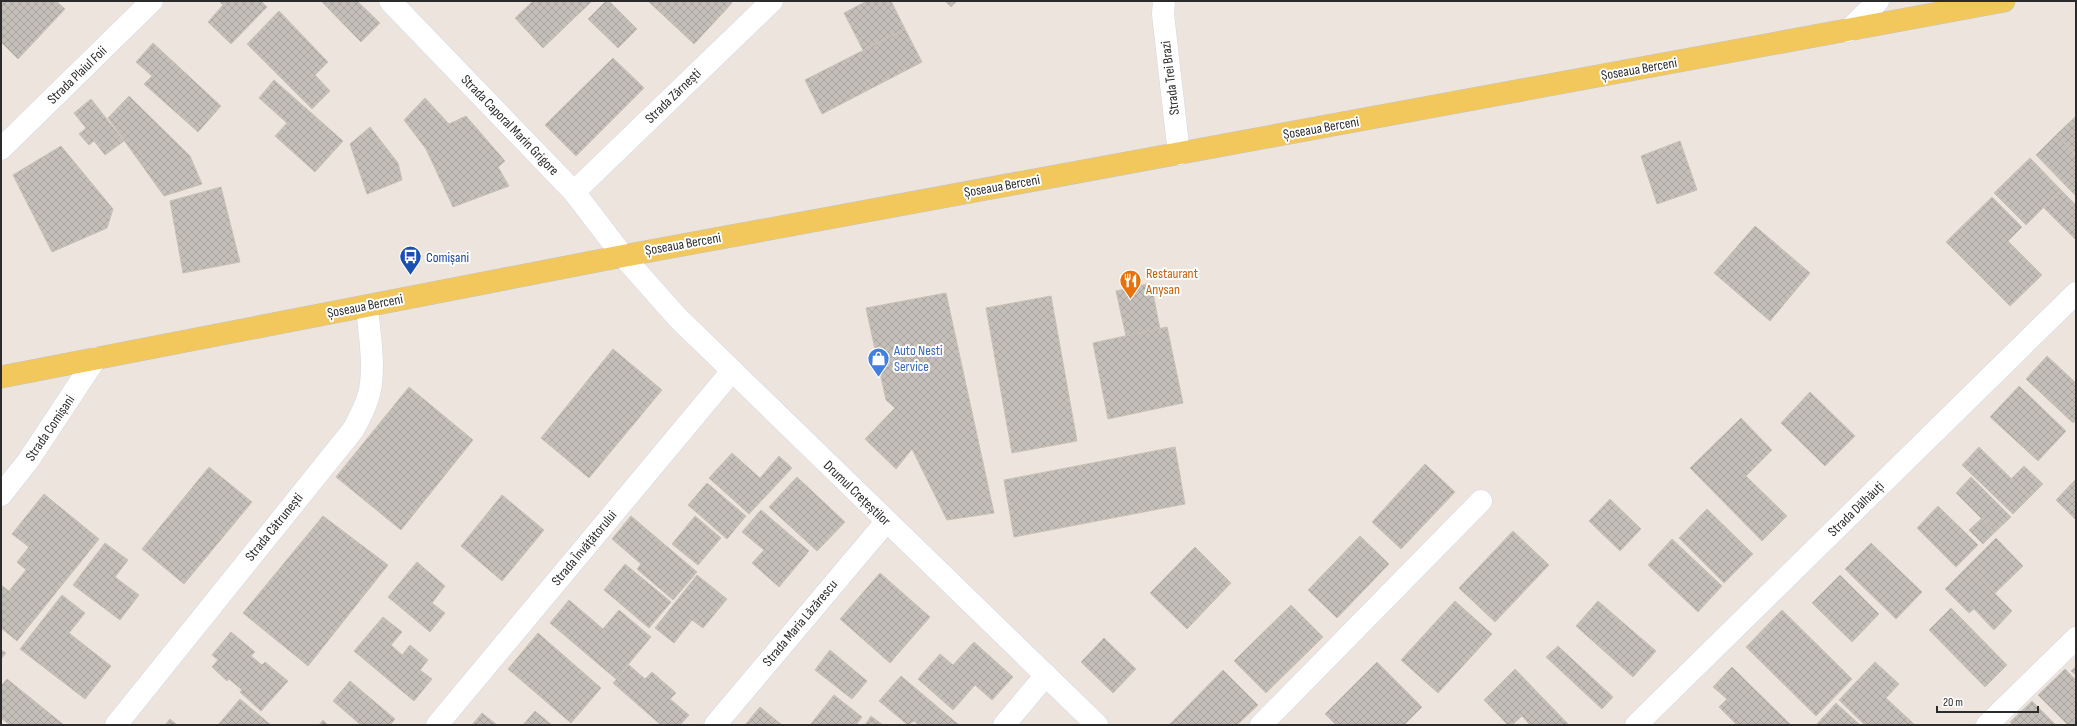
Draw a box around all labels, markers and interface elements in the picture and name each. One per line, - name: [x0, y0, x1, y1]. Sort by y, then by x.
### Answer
- street label: Strada Trei Brazi: [1157, 40, 1183, 116]
- street label: Strada Plaiul Foii: [44, 42, 110, 108]
- street label: Șoseaua Berceni: [1600, 54, 1678, 84]
- street label: Strada Zărnești: [641, 65, 705, 127]
- street label: Strada Caporal Marin Grigore: [458, 71, 562, 179]
- street label: Șoseaua Berceni: [1282, 113, 1360, 143]
- street label: Șoseaua Berceni: [963, 171, 1041, 201]
- street label: Șoseaua Berceni: [644, 229, 722, 259]
- bus stop icon: Comișani: [398, 244, 424, 277]
- place label: Comișani: [426, 249, 469, 266]
- place label: Restaurant Anysan: [1145, 265, 1198, 298]
- restaurant icon: Restaurant Anysan: [1117, 268, 1143, 301]
- street label: Șoseaua Berceni: [326, 290, 404, 322]
- place label: Auto Nesti Service: [893, 342, 943, 375]
- shop icon: Auto Nesti Service: [865, 345, 891, 378]
- street label: Strada Comișani: [22, 392, 78, 464]
- street label: Drumul Crețeștilor: [820, 457, 894, 529]
- street label: Strada Dălhăuți: [1824, 478, 1888, 540]
- street label: Strada Cătrunești: [241, 490, 307, 564]
- street label: Strada Învățătorului: [548, 507, 620, 589]
- street label: Strada Maria Lăzărescu: [759, 576, 841, 670]
- scale bar: [1937, 688, 2038, 714]
- text: 20 m: [1943, 695, 1963, 710]

